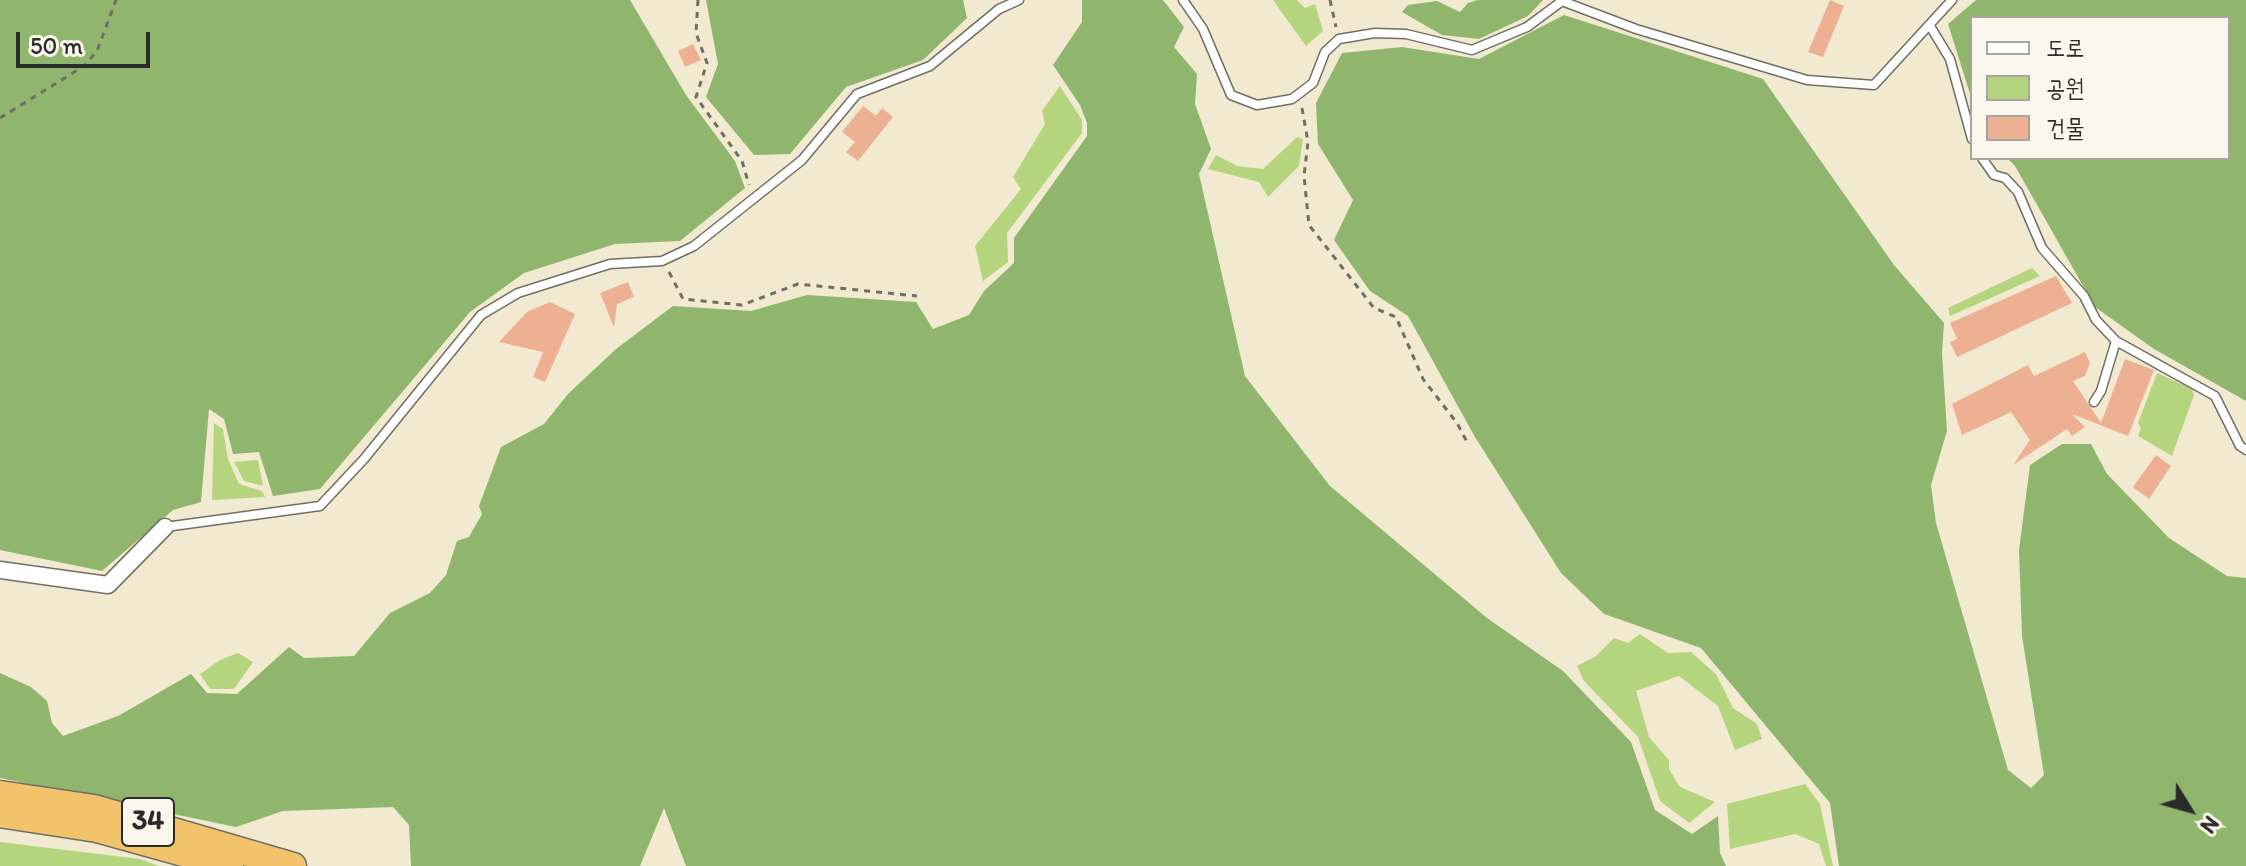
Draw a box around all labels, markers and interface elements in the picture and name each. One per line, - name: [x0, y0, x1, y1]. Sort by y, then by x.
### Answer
- scale bar: [20, 16, 154, 66]
- legend: [1970, 16, 2230, 160]
- text: 50 m: [30, 31, 83, 60]
- text: 도로: [2046, 33, 2085, 62]
- text: 공원: [2046, 73, 2085, 102]
- text: 건물: [2046, 113, 2085, 142]
- north arrow: [2150, 770, 2230, 850]
- road number: 34: [122, 798, 174, 846]
- text: N: [2194, 811, 2225, 839]

